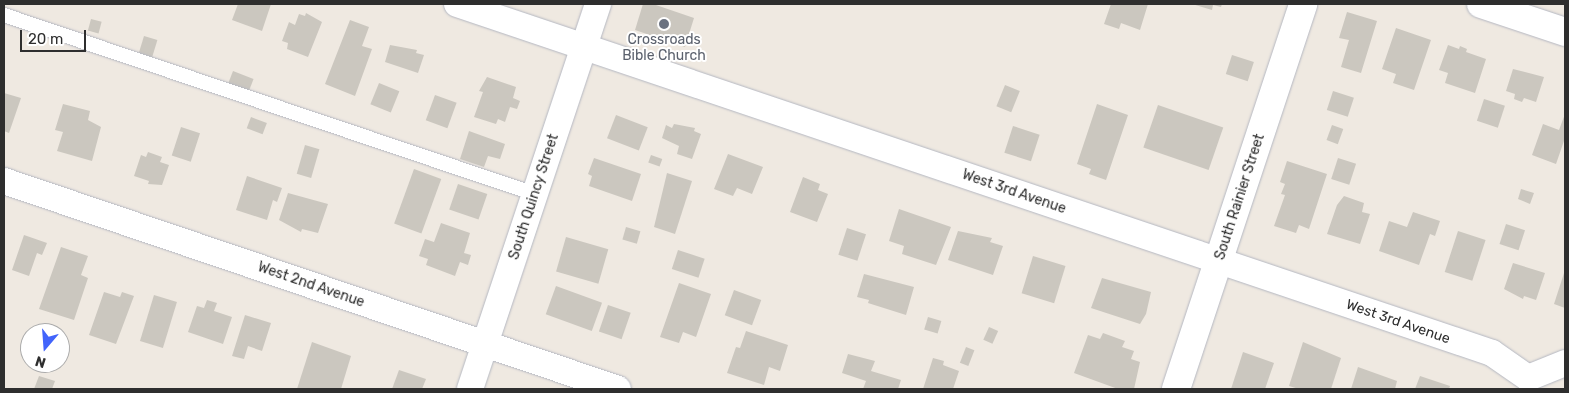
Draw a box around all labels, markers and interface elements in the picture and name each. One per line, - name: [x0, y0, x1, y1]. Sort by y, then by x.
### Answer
- marker: Crossroads Bible Church: [658, 18, 670, 30]
- scale bar: [22, 20, 89, 52]
- text: 20 m: [28, 30, 63, 48]
- place label: Crossroads Bible Church: [622, 32, 706, 64]
- street label: South Quincy Street: [506, 132, 562, 262]
- street label: South Rainier Street: [1212, 132, 1268, 262]
- street label: West 3rd Avenue: [960, 166, 1068, 218]
- street label: West 2nd Avenue: [255, 259, 367, 311]
- street label: West 3rd Avenue: [1344, 296, 1452, 348]
- north arrow: [20, 323, 70, 373]
- text: N: [33, 352, 48, 371]

